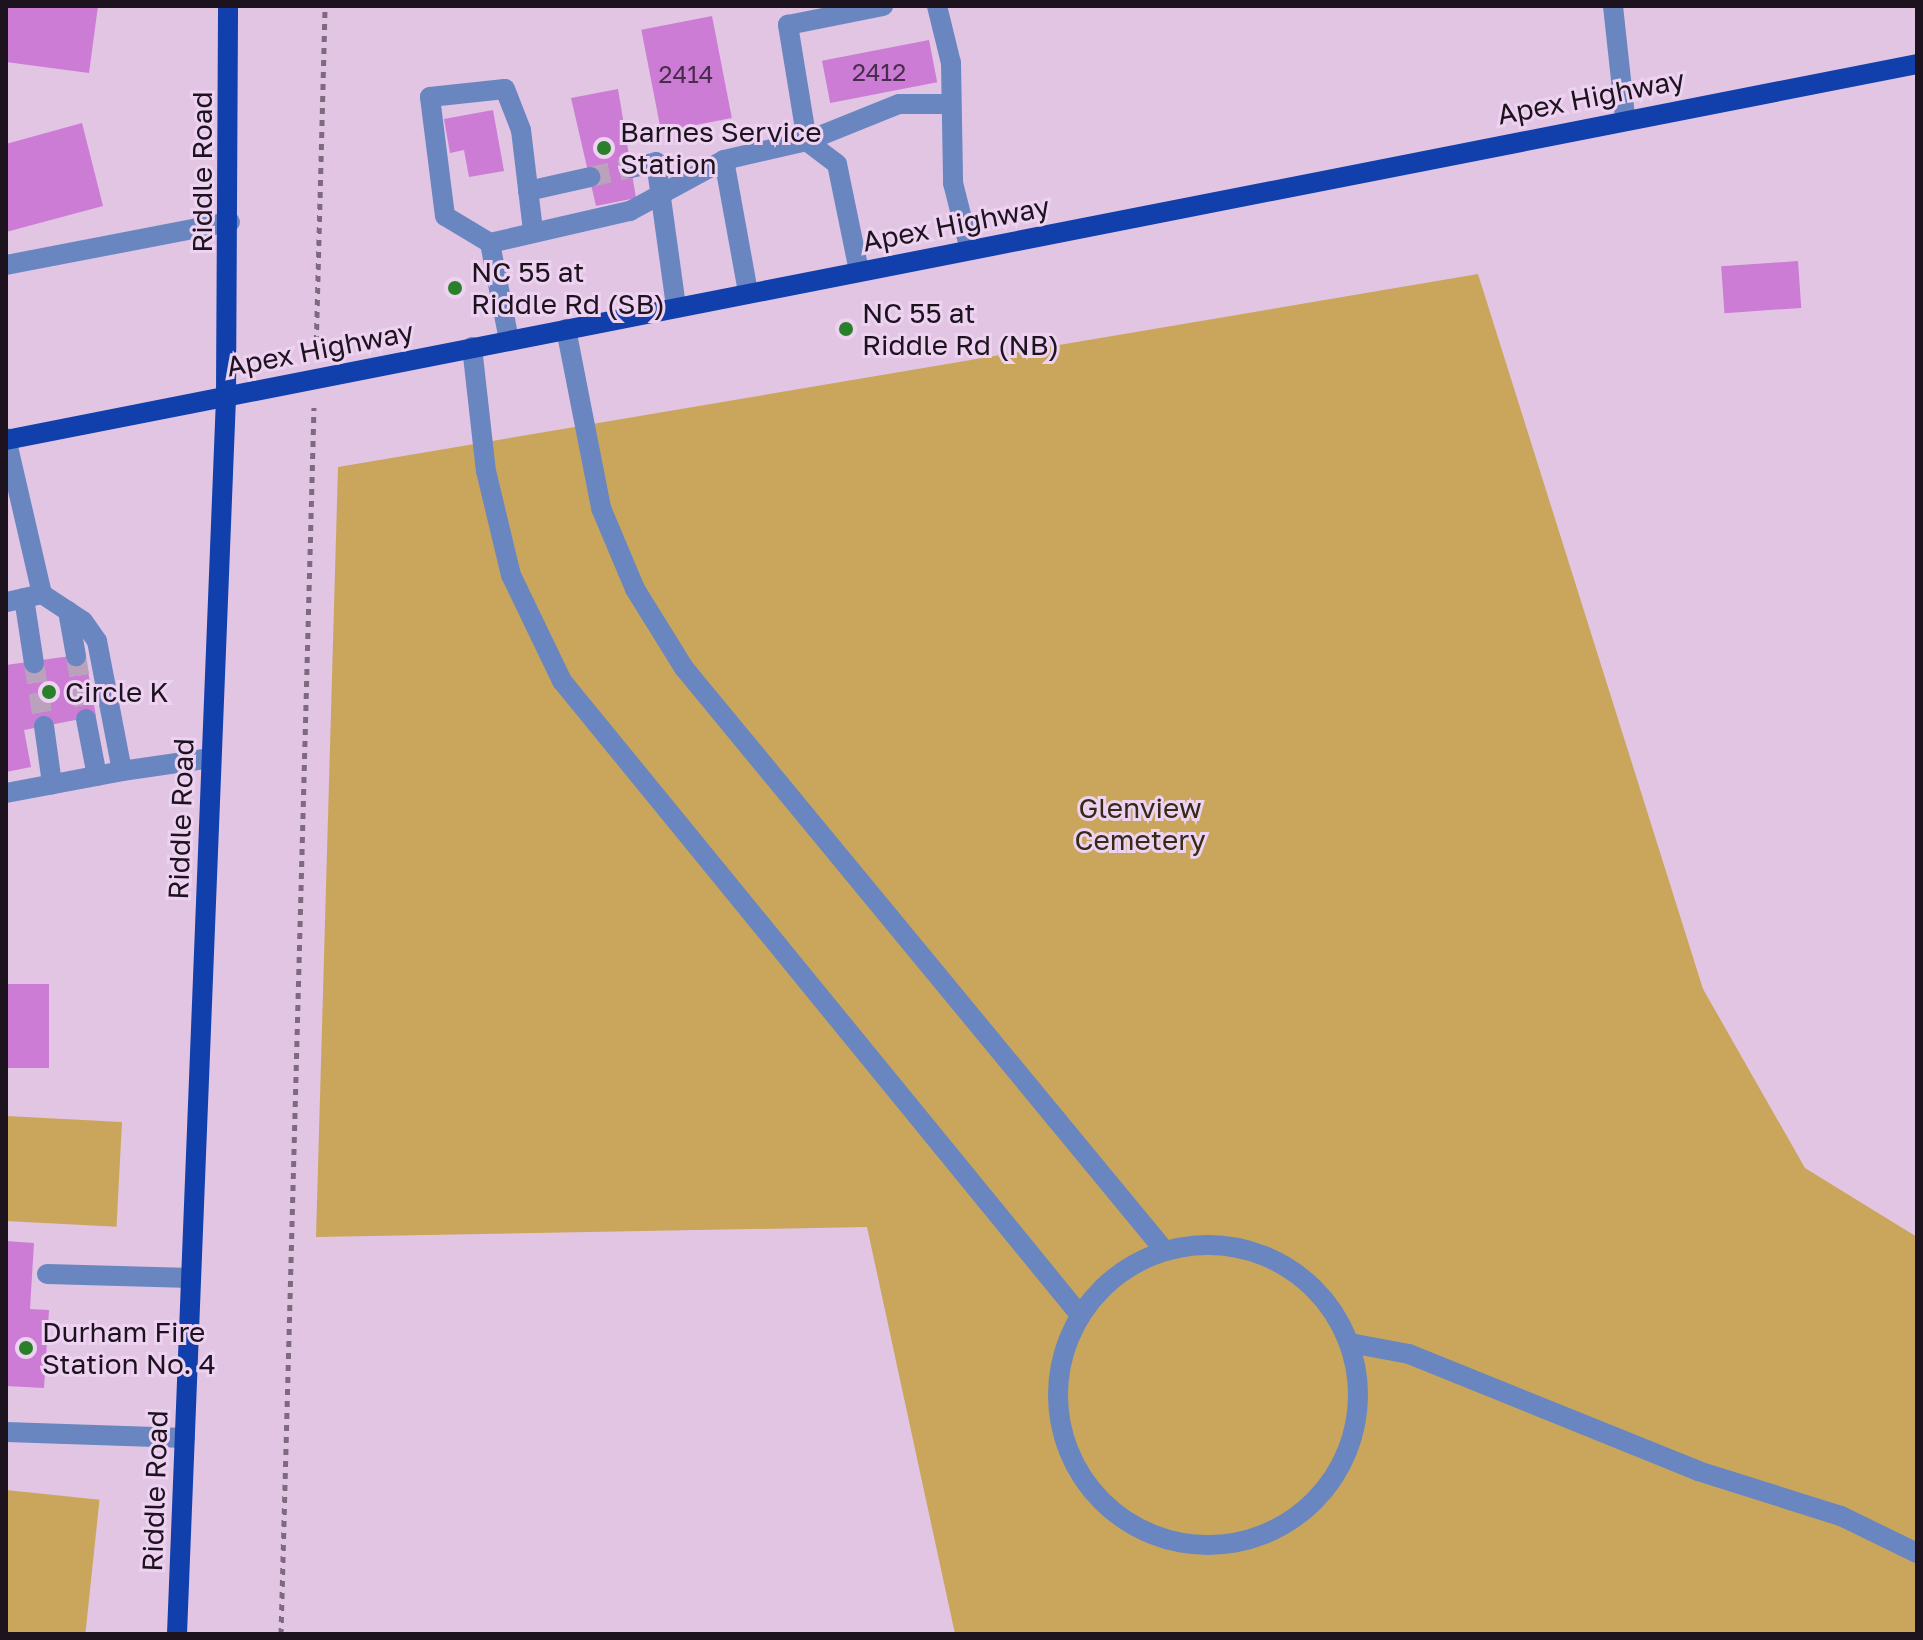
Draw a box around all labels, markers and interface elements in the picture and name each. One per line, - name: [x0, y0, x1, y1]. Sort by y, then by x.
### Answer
- house number: 2412: [852, 58, 906, 86]
- house number: 2414: [659, 60, 713, 88]
- street label: Apex Highway: [1495, 62, 1687, 132]
- street label: Riddle Road: [185, 91, 219, 253]
- place label: Barnes Service Station: [620, 115, 821, 181]
- marker: Barnes Service Station: [595, 139, 613, 157]
- street label: Apex Highway: [860, 189, 1052, 259]
- place label: NC 55 at Riddle Rd (SB): [471, 255, 665, 321]
- marker: NC 55 at Riddle Rd (SB): [446, 279, 464, 297]
- place label: NC 55 at Riddle Rd (NB): [862, 296, 1059, 362]
- street label: Apex Highway: [224, 314, 416, 384]
- marker: NC 55 at Riddle Rd (NB): [837, 320, 855, 338]
- place label: Circle K: [65, 675, 169, 709]
- marker: Circle K: [40, 683, 58, 701]
- street label: Riddle Road: [161, 738, 201, 900]
- park label: Glenview Cemetery: [1074, 791, 1206, 857]
- place label: Durham Fire Station No. 4: [42, 1315, 216, 1381]
- marker: Durham Fire Station No. 4: [17, 1339, 35, 1357]
- street label: Riddle Road: [135, 1410, 175, 1572]

